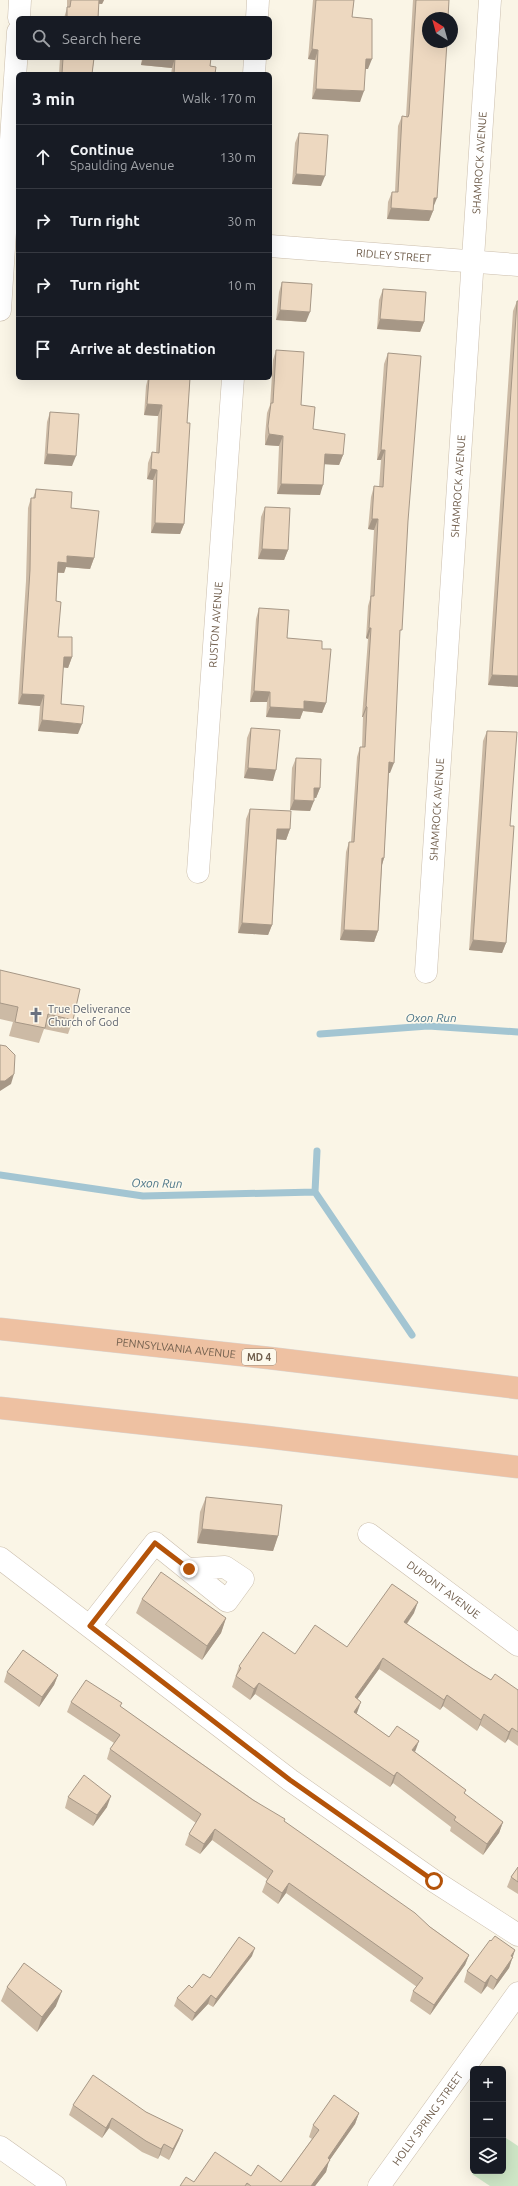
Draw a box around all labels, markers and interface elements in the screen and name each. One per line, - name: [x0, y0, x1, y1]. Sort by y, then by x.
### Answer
- north arrow: [422, 12, 458, 48]
- search box: [16, 16, 272, 60]
- icon: search: [30, 27, 52, 49]
- text: Search here: [62, 30, 141, 47]
- text: 3 min: [32, 89, 75, 108]
- text: Walk · 170 m: [182, 91, 256, 105]
- street label: SHAMROCK AVENUE: [470, 111, 489, 214]
- text: Continue: [70, 141, 134, 158]
- icon: ahead: [32, 146, 54, 168]
- text: 130 m: [220, 150, 256, 164]
- text: Spaulding Avenue: [70, 158, 174, 172]
- icon: right: [32, 210, 54, 232]
- text: Turn right: [70, 212, 140, 229]
- text: 30 m: [227, 214, 256, 228]
- street label: RIDLEY STREET: [356, 247, 432, 264]
- icon: right: [32, 274, 54, 296]
- text: Turn right: [70, 276, 140, 293]
- text: 10 m: [227, 278, 256, 292]
- icon: arrive: [32, 338, 54, 360]
- text: Arrive at destination: [70, 340, 216, 357]
- street label: SHAMROCK AVENUE: [449, 434, 467, 538]
- street label: RUSTON AVENUE: [206, 581, 225, 668]
- street label: SHAMROCK AVENUE: [427, 758, 446, 861]
- place label: True Deliverance Church of God: [48, 1003, 131, 1028]
- church icon: True Deliverance Church of God: [27, 1006, 45, 1024]
- water label: Oxon Run: [405, 1011, 457, 1024]
- water label: Oxon Run: [131, 1176, 183, 1190]
- street label: PENNSYLVANIA AVENUE: [115, 1336, 237, 1360]
- road number: MD 4: [242, 1349, 276, 1365]
- street label: DUPONT AVENUE: [405, 1558, 483, 1621]
- route end: [180, 1560, 198, 1578]
- route start: [425, 1872, 443, 1890]
- map controls: [470, 2066, 506, 2174]
- button: +: [470, 2066, 506, 2102]
- street label: HOLLY SPRING STREET: [390, 2070, 465, 2168]
- button: −: [470, 2102, 506, 2138]
- button: layers: [470, 2138, 506, 2174]

